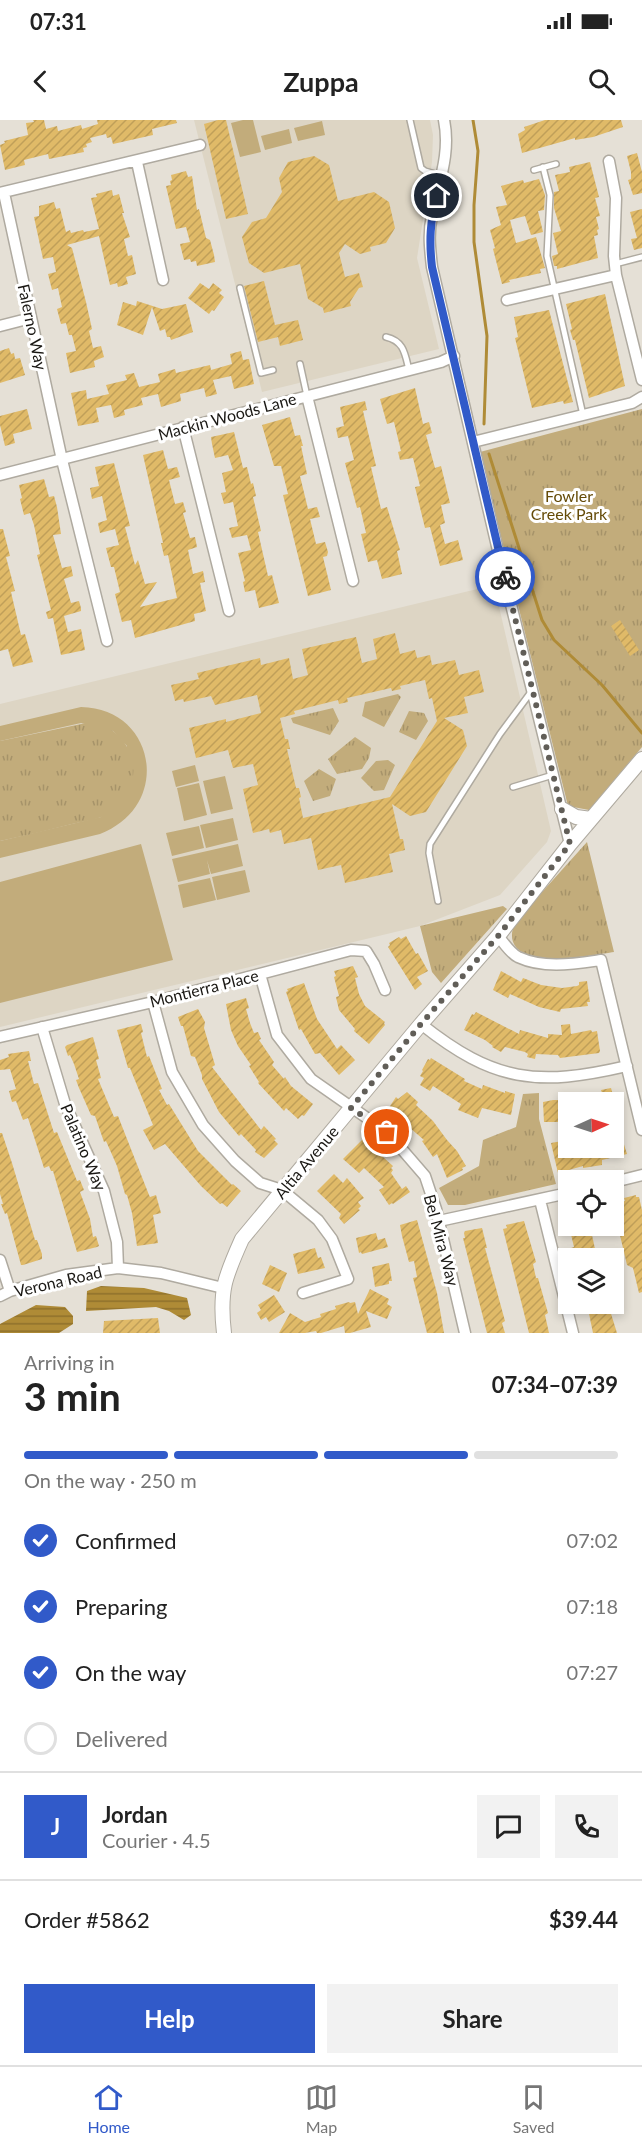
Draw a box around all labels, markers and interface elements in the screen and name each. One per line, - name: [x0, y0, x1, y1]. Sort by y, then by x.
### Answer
- text: 07:31: [30, 8, 87, 35]
- icon: back: [24, 65, 57, 98]
- text: Zuppa: [283, 65, 359, 98]
- icon: search: [585, 65, 618, 98]
- pin: [411, 170, 462, 221]
- icon: home: [420, 179, 453, 212]
- street label: Falerno Way: [15, 282, 52, 372]
- street label: Mackin Woods Lane: [156, 388, 298, 444]
- park label: Fowler Creek Park: [531, 486, 608, 523]
- courier: [475, 547, 535, 607]
- icon: bike: [489, 561, 522, 594]
- street label: Montierra Place: [148, 965, 260, 1011]
- north arrow: [558, 1092, 624, 1158]
- map controls: [558, 1092, 624, 1314]
- street label: Palatino Way: [57, 1101, 111, 1194]
- pin: [361, 1106, 412, 1157]
- icon: bag: [370, 1115, 403, 1148]
- street label: Altia Avenue: [270, 1122, 342, 1202]
- button: locate: [558, 1170, 624, 1236]
- street label: Bel Mira Way: [421, 1192, 464, 1289]
- button: layers: [558, 1248, 624, 1314]
- street label: Verona Road: [12, 1262, 104, 1300]
- text: Arriving in: [24, 1350, 115, 1374]
- text: 07:34–07:39: [492, 1371, 618, 1398]
- text: 3 min: [24, 1373, 121, 1419]
- text: On the way · 250 m: [24, 1468, 197, 1492]
- icon: check: [24, 1524, 57, 1557]
- text: Confirmed: [75, 1527, 177, 1554]
- text: 07:02: [567, 1528, 618, 1552]
- icon: check: [24, 1590, 57, 1623]
- text: Preparing: [75, 1593, 167, 1620]
- text: 07:18: [567, 1594, 618, 1618]
- icon: check: [24, 1656, 57, 1689]
- text: On the way: [75, 1659, 186, 1686]
- text: 07:27: [567, 1660, 618, 1684]
- text: Delivered: [75, 1725, 168, 1752]
- button: chat: [477, 1795, 540, 1858]
- button: phone: [555, 1795, 618, 1858]
- text: Jordan: [102, 1801, 168, 1828]
- text: J: [51, 1813, 60, 1840]
- text: Courier · 4.5: [102, 1828, 211, 1852]
- text: Order #5862: [24, 1906, 150, 1933]
- text: $39.44: [549, 1906, 618, 1933]
- button: Help: [24, 1984, 315, 2053]
- button: Share: [327, 1984, 618, 2053]
- tab: Home: [87, 2081, 130, 2136]
- tab: Map: [305, 2081, 338, 2136]
- tab: Saved: [513, 2081, 555, 2136]

